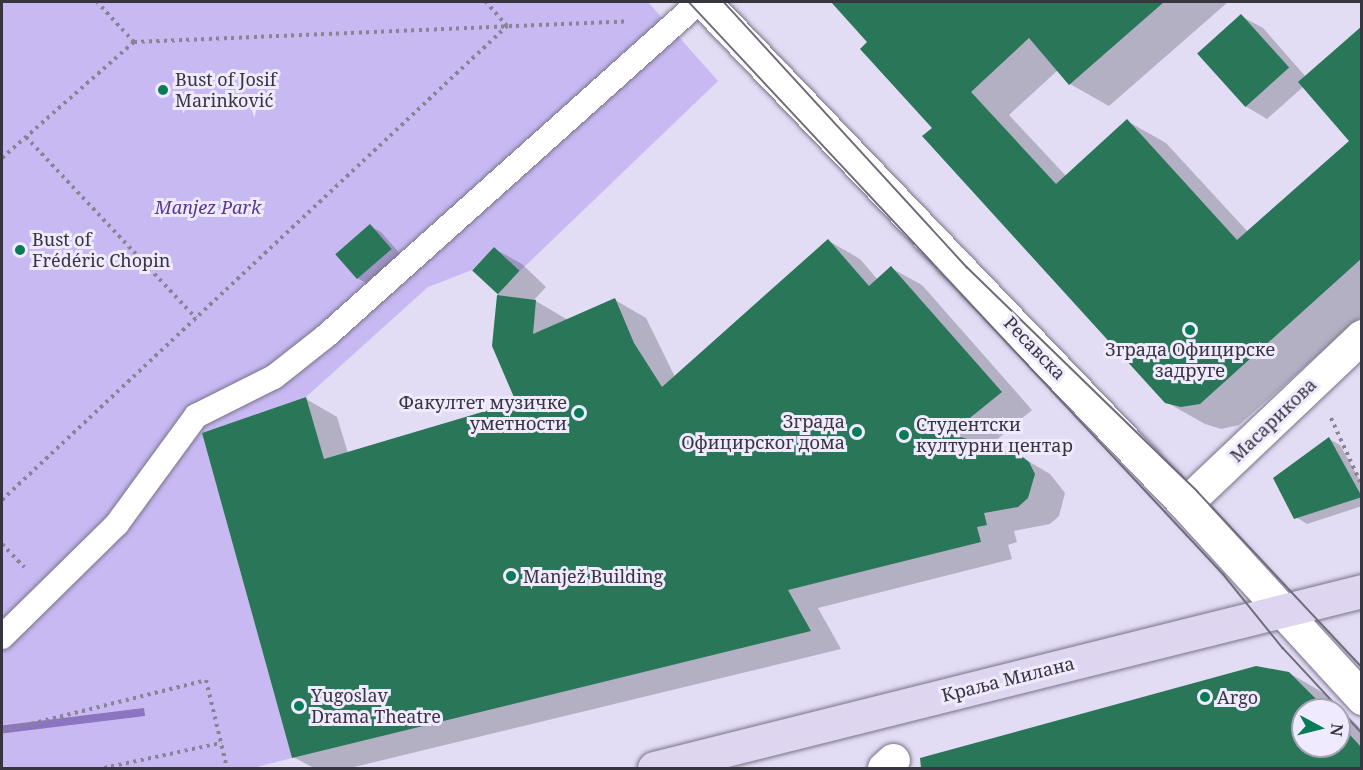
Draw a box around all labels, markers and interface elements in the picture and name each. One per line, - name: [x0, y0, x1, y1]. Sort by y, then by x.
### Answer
- place label: Bust of Josif Marinković: [175, 69, 276, 112]
- marker: Bust of Josif Marinković: [156, 83, 170, 97]
- park label: Manjez Park: [155, 196, 261, 218]
- place label: Bust of Frédéric Chopin: [32, 229, 170, 272]
- marker: Bust of Frédéric Chopin: [13, 243, 27, 257]
- street label: Ресавска: [1000, 312, 1070, 384]
- marker: Зграда Официрске задруге: [1183, 323, 1197, 337]
- place label: Зграда Официрске задруге: [1105, 339, 1275, 382]
- street label: Масарикова: [1225, 374, 1321, 466]
- place label: Факултет музичке уметности: [398, 392, 567, 434]
- marker: Факултет музичке уметности: [572, 406, 586, 420]
- place label: Зграда Официрског дома: [681, 411, 845, 454]
- place label: Студентски културни центар: [916, 414, 1073, 456]
- marker: Зграда Официрског дома: [850, 425, 864, 439]
- marker: Студентски културни центар: [897, 428, 911, 442]
- place label: Manjež Building: [523, 565, 663, 587]
- marker: Manjež Building: [504, 569, 518, 583]
- street label: Краља Милана: [939, 652, 1077, 706]
- place label: Yugoslav Drama Theatre: [311, 685, 441, 728]
- place label: Argo: [1217, 686, 1258, 708]
- marker: Argo: [1198, 690, 1212, 704]
- north arrow: [1291, 698, 1351, 758]
- marker: Yugoslav Drama Theatre: [292, 699, 306, 713]
- text: N: [1325, 722, 1349, 738]

